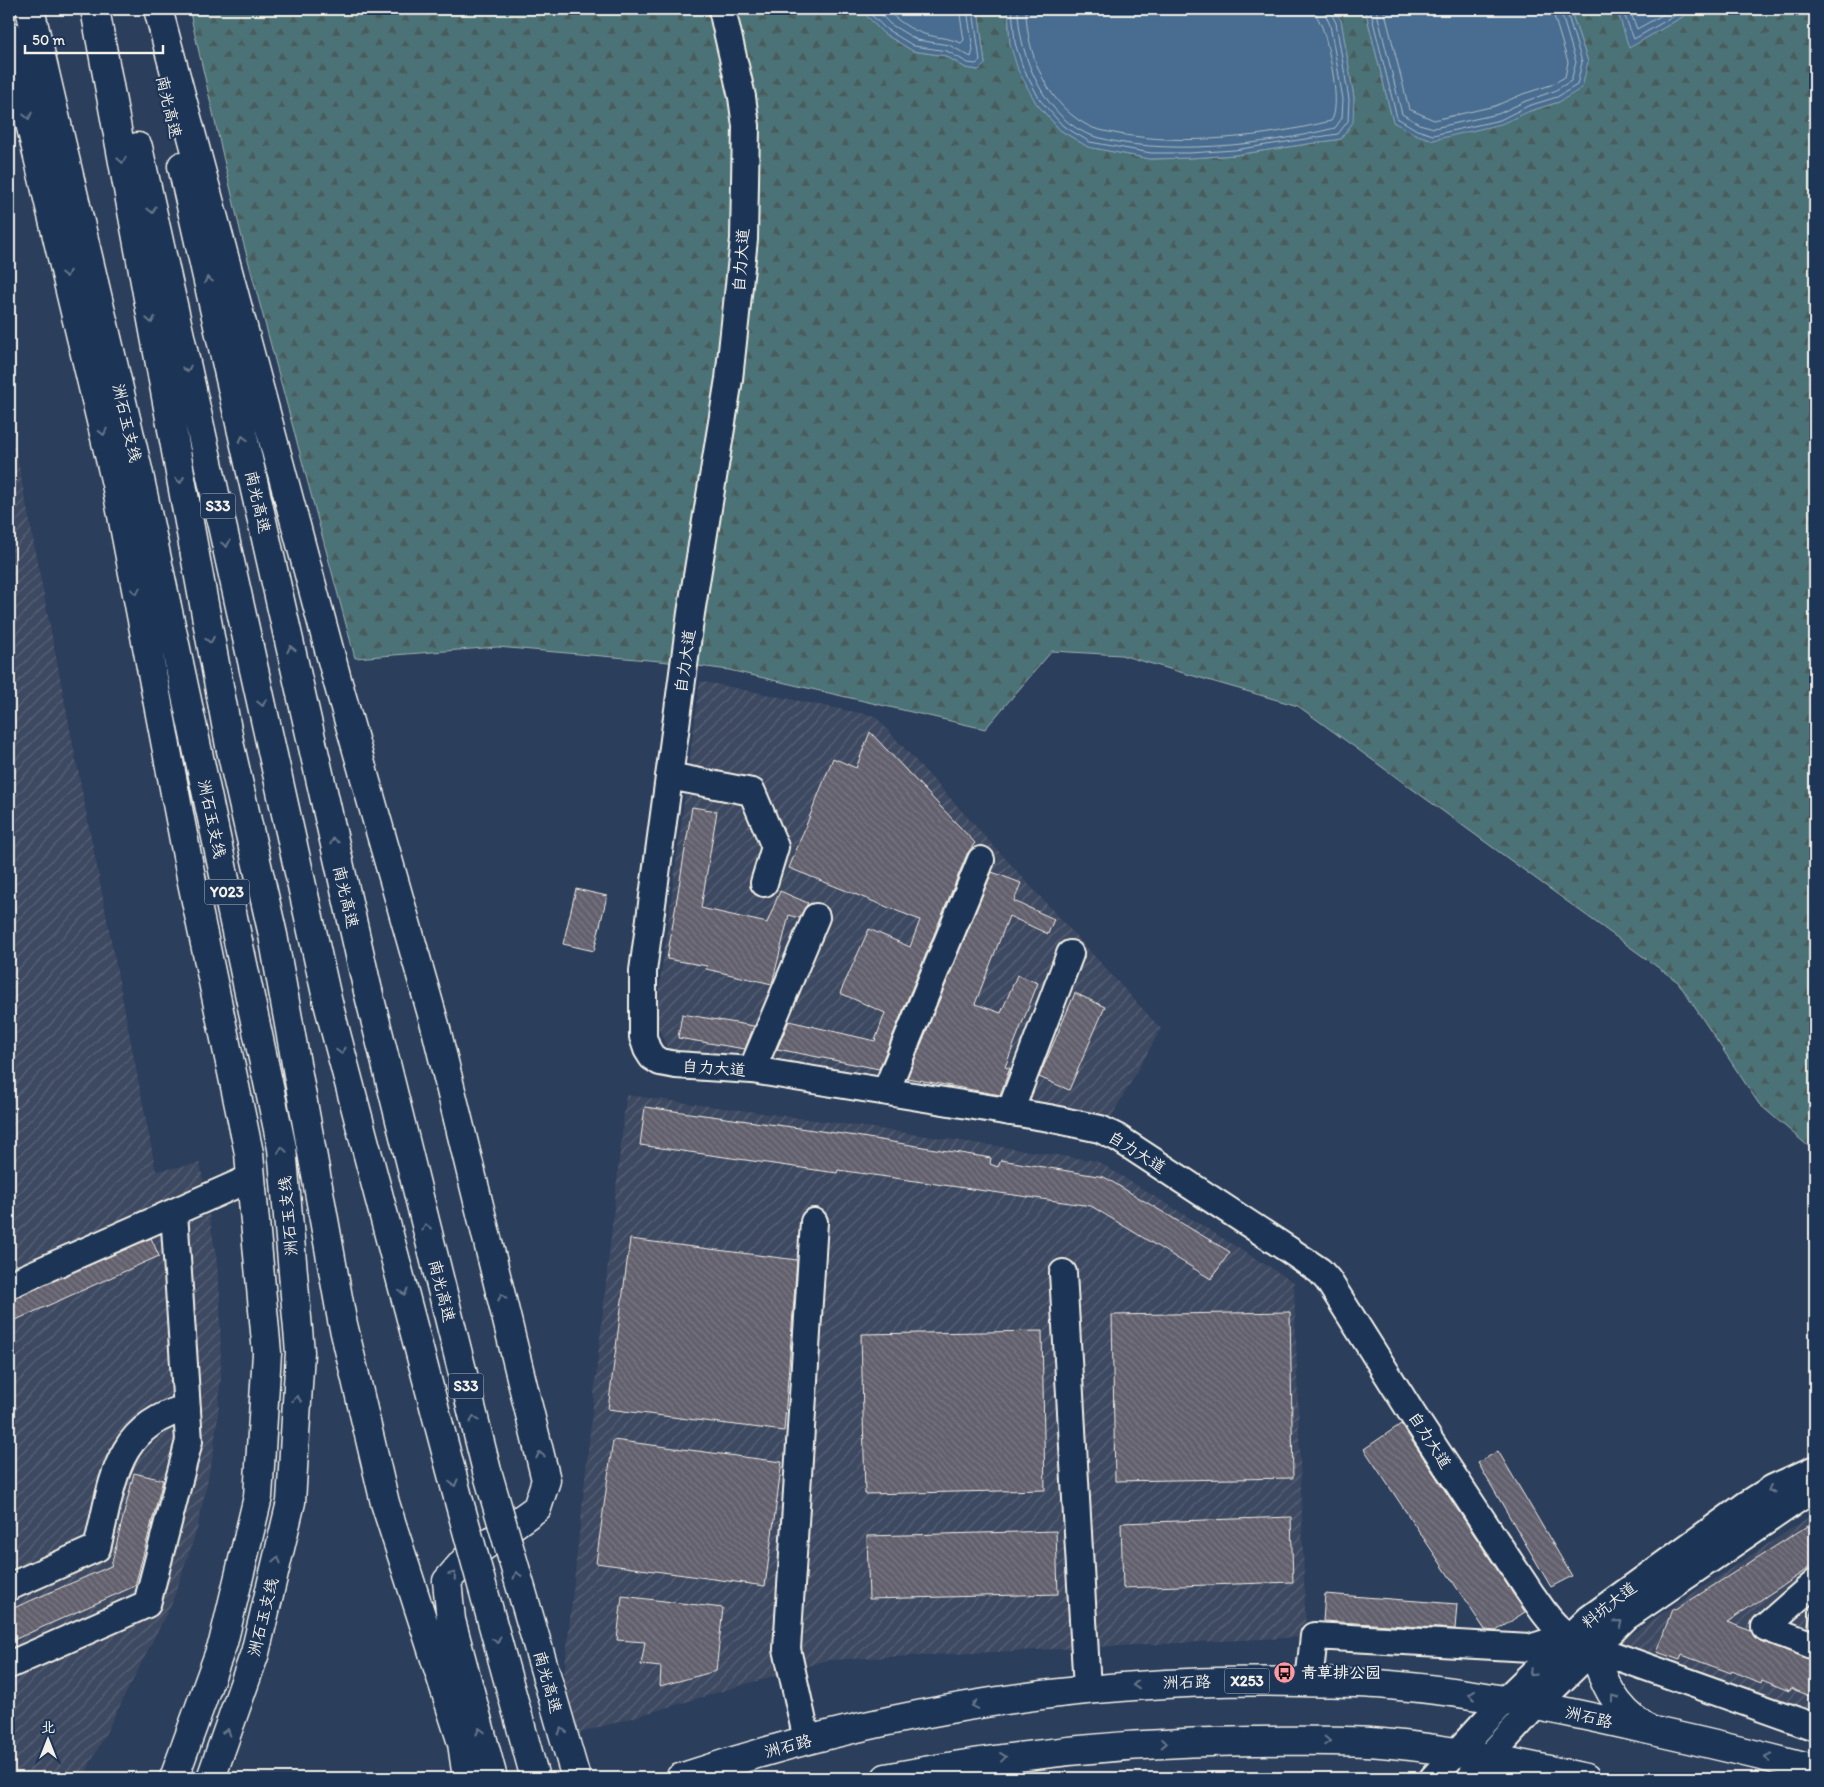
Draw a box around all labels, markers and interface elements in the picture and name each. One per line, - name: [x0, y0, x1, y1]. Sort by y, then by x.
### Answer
- scale bar: [25, 22, 162, 54]
- text: 50 m: [32, 31, 65, 49]
- street label: 南光高速: [153, 74, 185, 140]
- one-way arrow: [22, 112, 33, 121]
- one-way arrow: [117, 156, 127, 164]
- one-way arrow: [146, 206, 157, 215]
- street label: 自力大道: [729, 227, 753, 293]
- one-way arrow: [60, 270, 71, 279]
- one-way arrow: [203, 276, 214, 285]
- one-way arrow: [146, 316, 156, 324]
- one-way arrow: [181, 364, 192, 373]
- street label: 洲石玉支线: [109, 382, 145, 464]
- one-way arrow: [97, 428, 108, 437]
- one-way arrow: [239, 434, 249, 443]
- street label: 南光高速: [242, 469, 274, 535]
- one-way arrow: [175, 475, 185, 484]
- road number: S33: [200, 494, 236, 518]
- one-way arrow: [220, 540, 231, 549]
- one-way arrow: [131, 587, 141, 596]
- street label: 自力大道: [671, 628, 699, 694]
- one-way arrow: [204, 635, 215, 644]
- one-way arrow: [286, 644, 297, 653]
- one-way arrow: [256, 699, 266, 708]
- street label: 洲石玉支线: [194, 778, 230, 860]
- one-way arrow: [329, 837, 340, 846]
- street label: 南光高速: [330, 864, 362, 930]
- road number: Y023: [204, 880, 250, 904]
- one-way arrow: [335, 1046, 345, 1054]
- street label: 自力大道: [681, 1056, 747, 1080]
- street label: 自力大道: [1105, 1127, 1169, 1177]
- one-way arrow: [277, 1146, 288, 1154]
- street label: 洲石玉支线: [275, 1175, 301, 1257]
- one-way arrow: [421, 1223, 432, 1232]
- street label: 南光高速: [425, 1258, 459, 1324]
- one-way arrow: [398, 1288, 409, 1297]
- one-way arrow: [497, 1293, 508, 1302]
- road number: S33: [448, 1374, 484, 1398]
- one-way arrow: [292, 1395, 303, 1403]
- street label: 自力大道: [1405, 1408, 1455, 1472]
- one-way arrow: [469, 1414, 480, 1423]
- one-way arrow: [535, 1451, 546, 1460]
- one-way arrow: [448, 1479, 459, 1488]
- one-way arrow: [1768, 1483, 1777, 1493]
- one-way arrow: [271, 1555, 282, 1564]
- one-way arrow: [447, 1571, 456, 1580]
- one-way arrow: [512, 1571, 523, 1580]
- street label: 洲石玉支线: [244, 1576, 282, 1658]
- street label: 料坑大道: [1578, 1578, 1640, 1632]
- one-way arrow: [1613, 1621, 1622, 1629]
- one-way arrow: [491, 1636, 502, 1645]
- street label: 南光高速: [530, 1649, 566, 1715]
- bus stop icon: 青草排公园: [1273, 1660, 1297, 1684]
- place label: 青草排公园: [1301, 1663, 1381, 1682]
- one-way arrow: [1529, 1667, 1538, 1676]
- road number: X253: [1224, 1668, 1270, 1694]
- street label: 洲石路: [1163, 1672, 1211, 1692]
- one-way arrow: [1131, 1679, 1139, 1690]
- one-way arrow: [1468, 1691, 1477, 1701]
- one-way arrow: [1611, 1694, 1620, 1704]
- one-way arrow: [970, 1700, 979, 1710]
- street label: 洲石路: [1563, 1702, 1615, 1732]
- north arrow: [22, 1714, 72, 1764]
- text: 北: [41, 1719, 55, 1736]
- one-way arrow: [475, 1727, 486, 1736]
- one-way arrow: [558, 1728, 568, 1736]
- one-way arrow: [221, 1729, 231, 1737]
- street label: 洲石路: [762, 1731, 814, 1761]
- one-way arrow: [1323, 1735, 1331, 1746]
- one-way arrow: [1161, 1737, 1169, 1748]
- one-way arrow: [999, 1752, 1007, 1763]
- one-way arrow: [1764, 1752, 1773, 1763]

